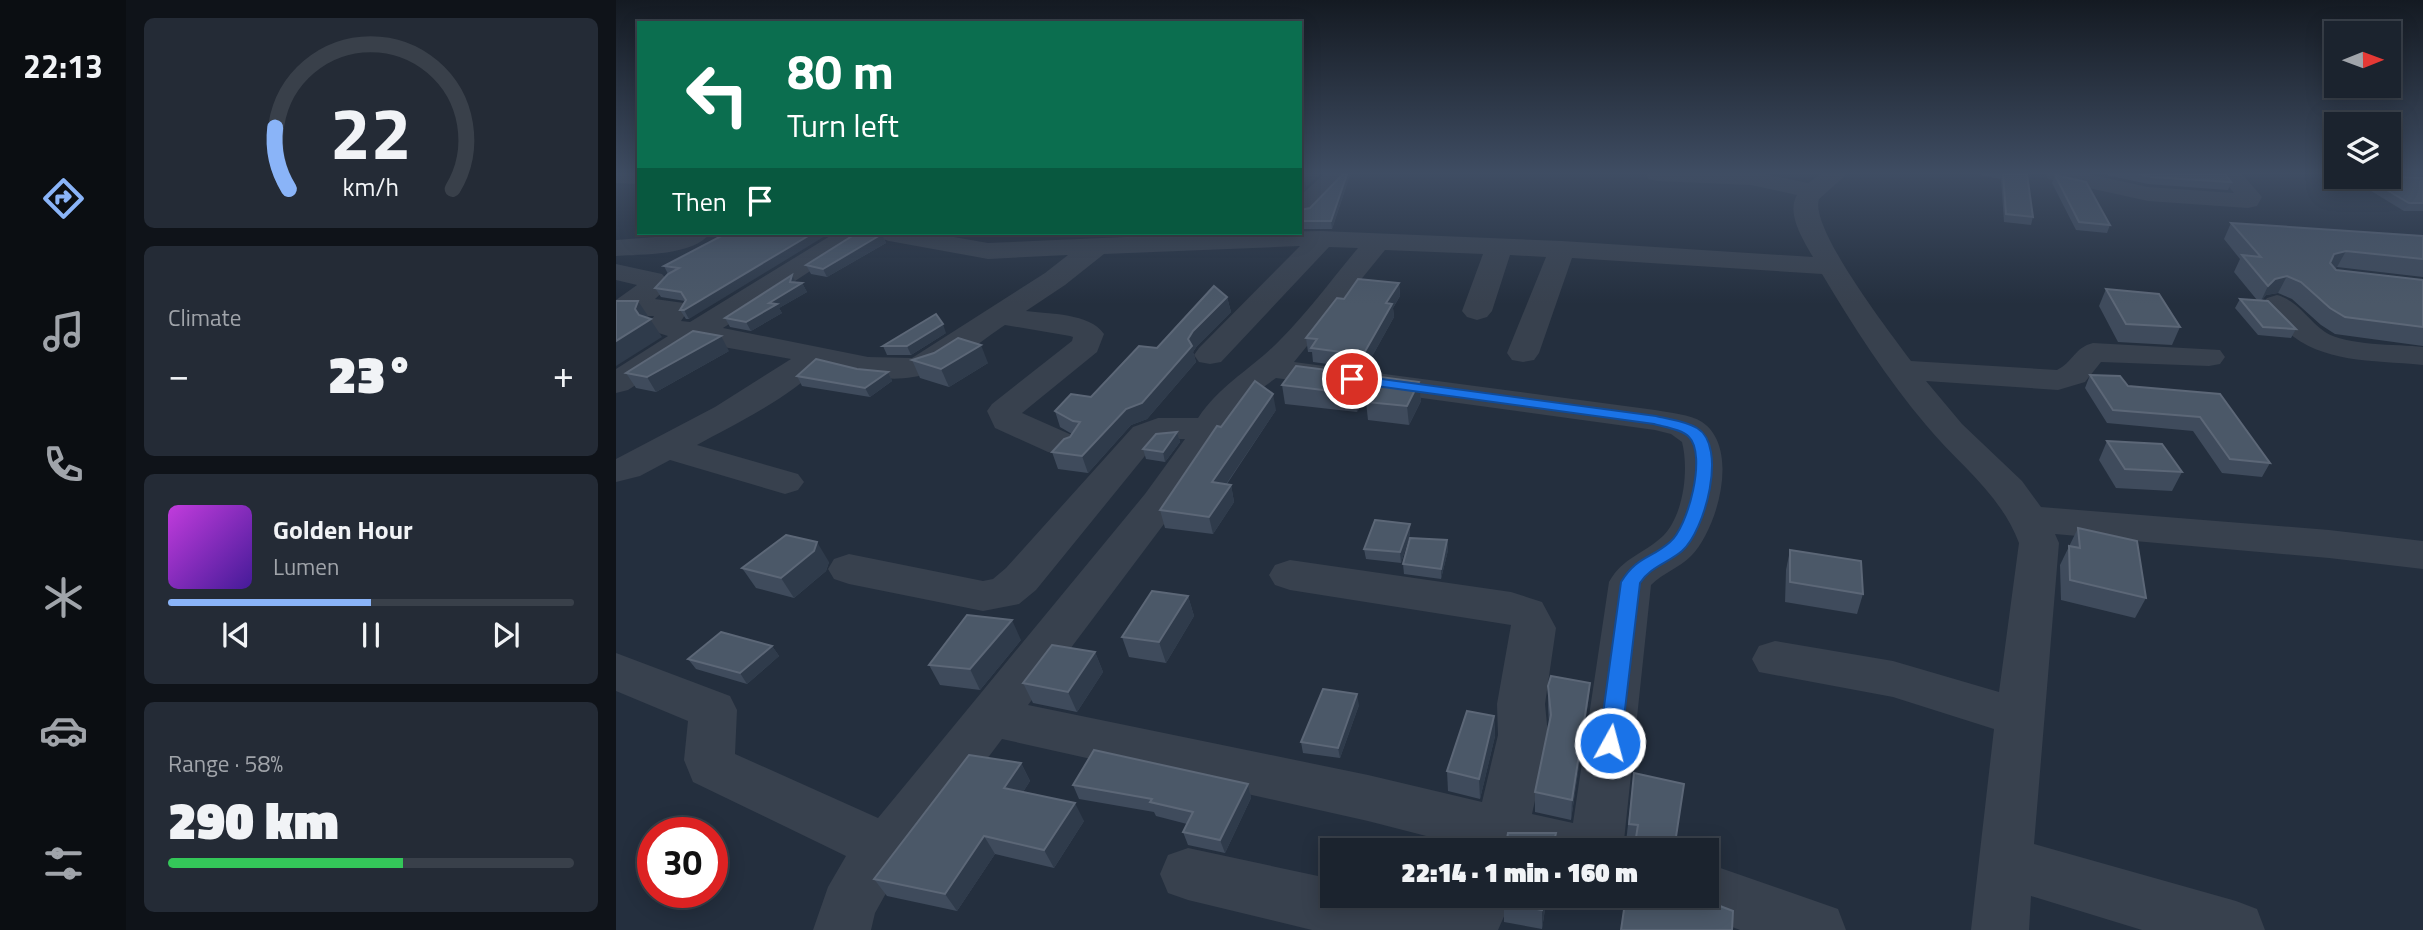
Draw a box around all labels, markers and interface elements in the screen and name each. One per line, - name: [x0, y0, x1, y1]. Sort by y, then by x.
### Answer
- north arrow: [2324, 21, 2401, 98]
- map controls: [2324, 21, 2401, 189]
- text: 80 m: [787, 33, 894, 108]
- text: 22:13: [23, 42, 103, 90]
- icon: left: [672, 49, 763, 140]
- text: 22: [330, 77, 412, 187]
- text: Turn left: [787, 101, 899, 149]
- button: layers: [2324, 112, 2401, 189]
- text: km/h: [343, 168, 399, 206]
- icon: directions: [39, 174, 88, 223]
- text: Then: [672, 182, 727, 221]
- icon: arrive: [741, 182, 779, 220]
- text: Climate: [168, 300, 241, 335]
- icon: music: [39, 307, 88, 356]
- text: 23°: [328, 334, 414, 413]
- text: −: [168, 345, 189, 403]
- text: +: [553, 345, 574, 403]
- pin: [1322, 349, 1382, 409]
- icon: arrive: [1333, 360, 1371, 398]
- icon: phone: [39, 440, 88, 489]
- text: Golden Hour: [273, 510, 413, 549]
- text: Lumen: [273, 549, 339, 584]
- icon: climate: [39, 573, 88, 622]
- icon: previous: [217, 616, 255, 654]
- icon: pause: [352, 616, 390, 654]
- icon: next: [487, 616, 525, 654]
- icon: car: [39, 706, 88, 755]
- position arrow: [1573, 706, 1647, 780]
- text: Range · 58%: [168, 746, 283, 781]
- text: 290 km: [168, 780, 339, 859]
- speed limit sign: 30: [637, 817, 728, 908]
- icon: filters: [39, 839, 88, 888]
- text: 22:14 · 1 min · 160 m: [1401, 853, 1638, 892]

